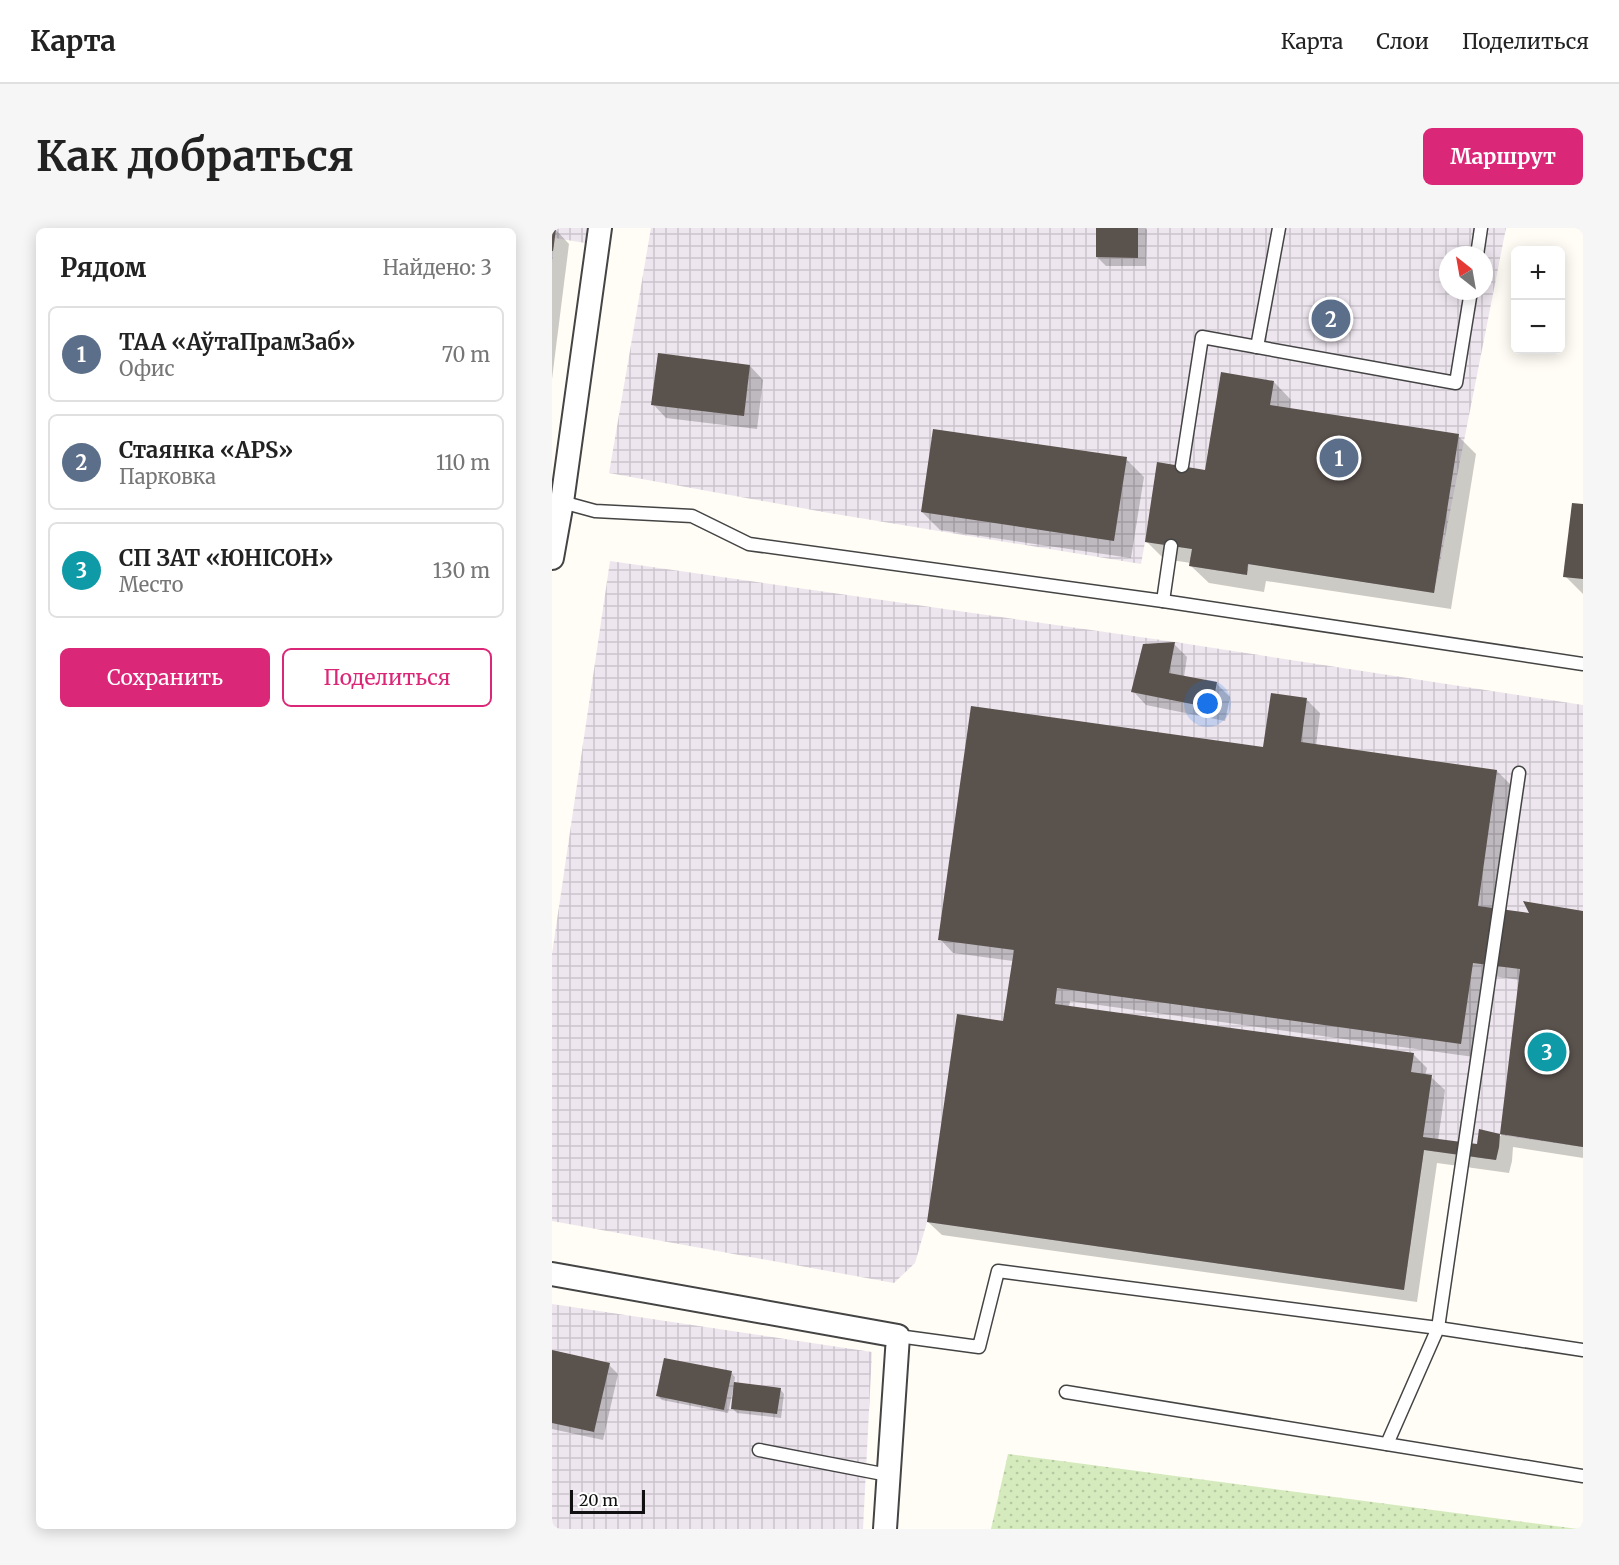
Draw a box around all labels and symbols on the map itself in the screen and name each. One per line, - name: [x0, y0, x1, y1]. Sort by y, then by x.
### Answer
- north arrow: [1439, 246, 1493, 300]
- pin: 2: [1312, 296, 1350, 341]
- pin: 1: [1320, 436, 1358, 480]
- your location: [1193, 689, 1222, 718]
- pin: 3: [1528, 1030, 1566, 1074]
- scale bar: [570, 1487, 645, 1514]

